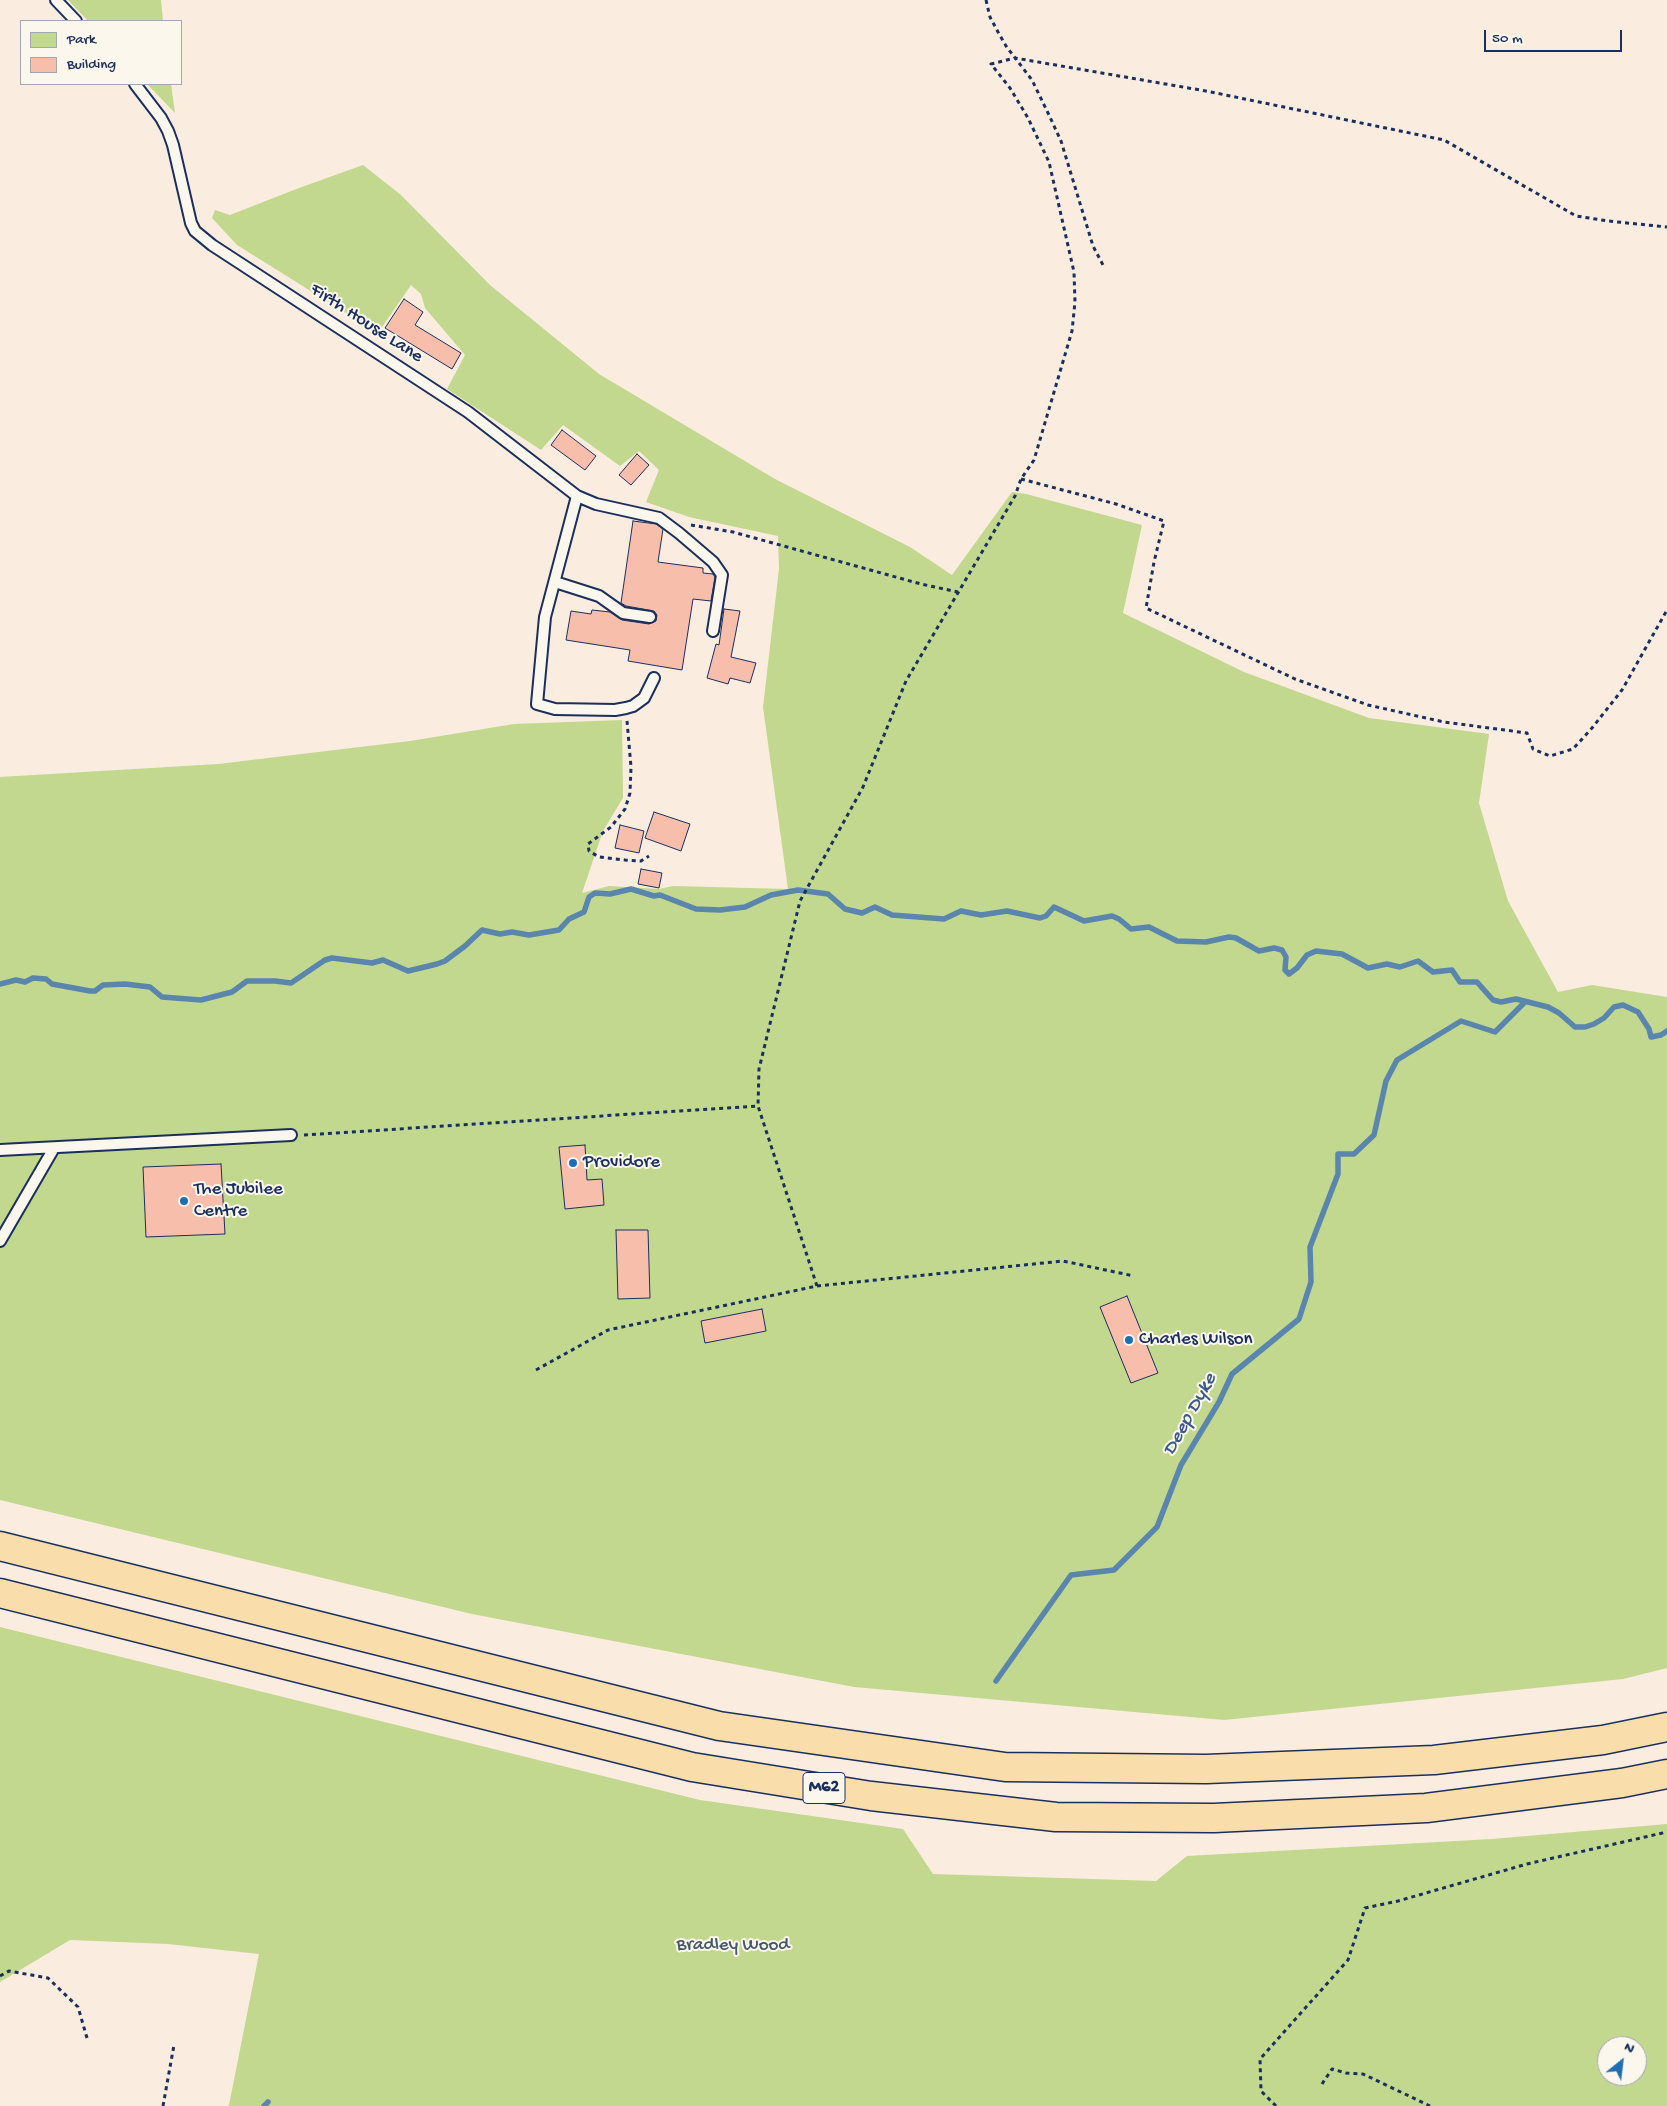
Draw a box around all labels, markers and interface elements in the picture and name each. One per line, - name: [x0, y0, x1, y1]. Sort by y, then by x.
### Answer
- legend: [20, 20, 182, 85]
- scale bar: [1487, 20, 1624, 52]
- text: 50 m: [1492, 30, 1523, 48]
- text: Park: [67, 31, 96, 49]
- text: Building: [67, 56, 116, 74]
- street label: Firth House Lane: [305, 279, 427, 369]
- place label: Providore: [583, 1152, 660, 1174]
- marker: Providore: [567, 1157, 579, 1169]
- place label: The Jubilee Centre: [194, 1179, 283, 1223]
- marker: The Jubilee Centre: [178, 1195, 190, 1207]
- place label: Charles Wilson: [1139, 1329, 1253, 1351]
- marker: Charles Wilson: [1123, 1334, 1135, 1346]
- water label: Deep Dyke: [1159, 1370, 1223, 1460]
- road number: M62: [803, 1772, 845, 1804]
- park label: Bradley Wood: [677, 1935, 789, 1957]
- north arrow: [1597, 2036, 1647, 2086]
- text: N: [1621, 2039, 1637, 2058]

